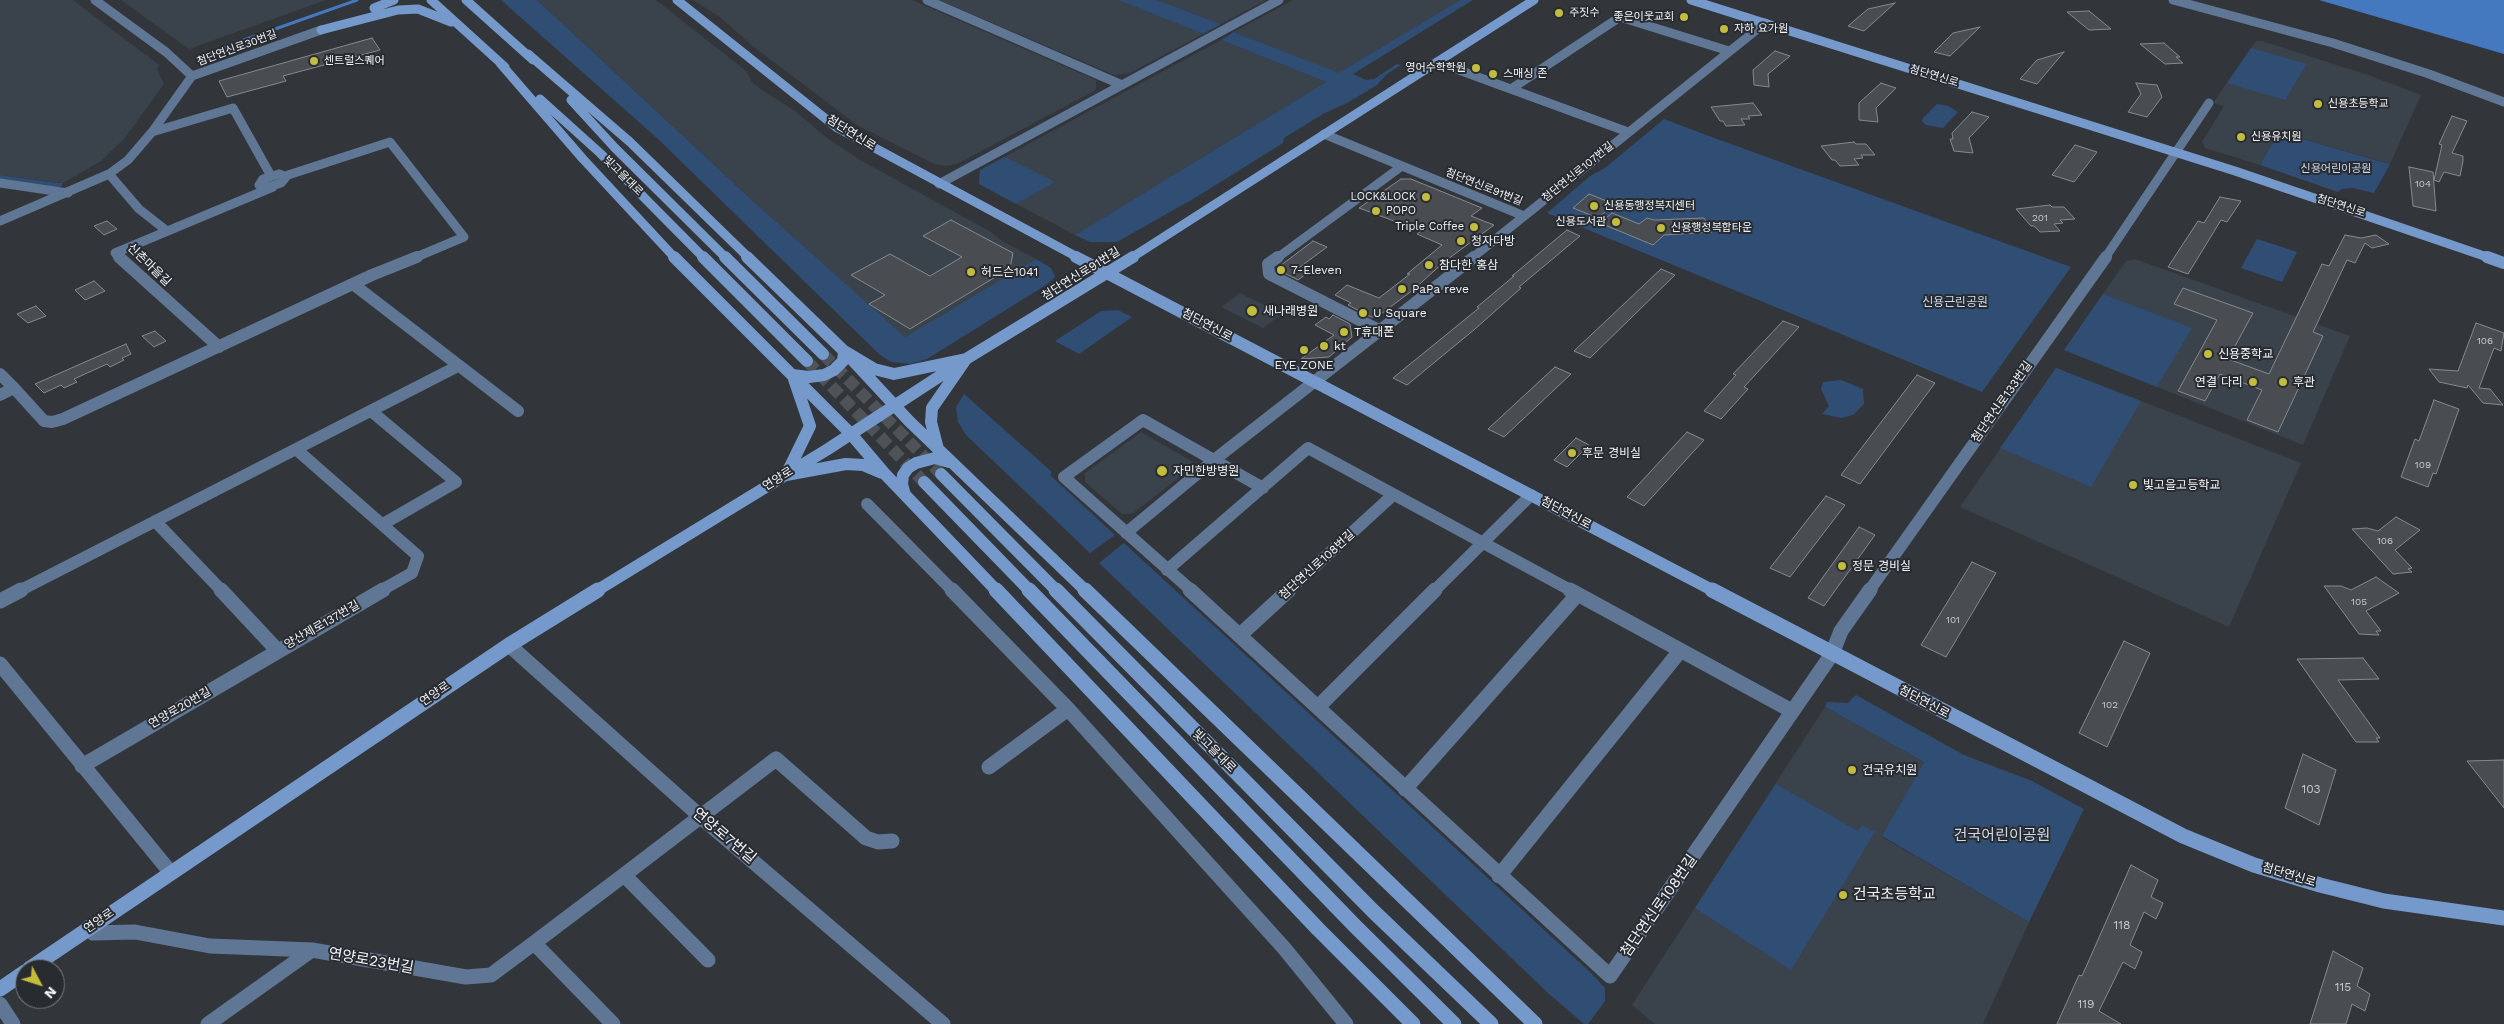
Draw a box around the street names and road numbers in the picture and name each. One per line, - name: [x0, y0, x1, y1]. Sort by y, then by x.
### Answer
- street label: 첨단연신로30번길: [195, 27, 279, 69]
- street label: 첨단연신로: [1908, 62, 1960, 90]
- street label: 첨단연신로: [824, 112, 878, 154]
- street label: 첨단연신로107번길: [1540, 139, 1616, 205]
- street label: 빛고을대로: [600, 153, 646, 199]
- street label: 첨단연신로91번길: [1444, 166, 1524, 208]
- street label: 첨단연신로: [2315, 192, 2367, 220]
- street label: 신촌마을길: [124, 241, 174, 289]
- street label: 첨단연신로91번길: [1039, 244, 1123, 304]
- street label: 첨단연신로: [1179, 306, 1235, 344]
- street label: 첨단연신로133번길: [1969, 359, 2035, 445]
- street label: 연양로: [760, 464, 796, 494]
- street label: 첨단연신로: [1538, 494, 1594, 532]
- street label: 첨단연신로108번길: [1276, 527, 1358, 603]
- street label: 양산제로137번길: [282, 598, 362, 652]
- street label: 연양로: [417, 679, 453, 709]
- street label: 첨단연신로: [1896, 683, 1952, 721]
- street label: 연양로20번길: [146, 684, 214, 732]
- street label: 빛고을대로: [1189, 726, 1239, 776]
- street label: 연양로7번길: [689, 804, 759, 868]
- street label: 첨단연신로108번길: [1617, 851, 1701, 961]
- street label: 첨단연신로: [2261, 860, 2317, 890]
- street label: 연양로: [81, 906, 117, 936]
- street label: 연양로23번길: [327, 945, 415, 977]

